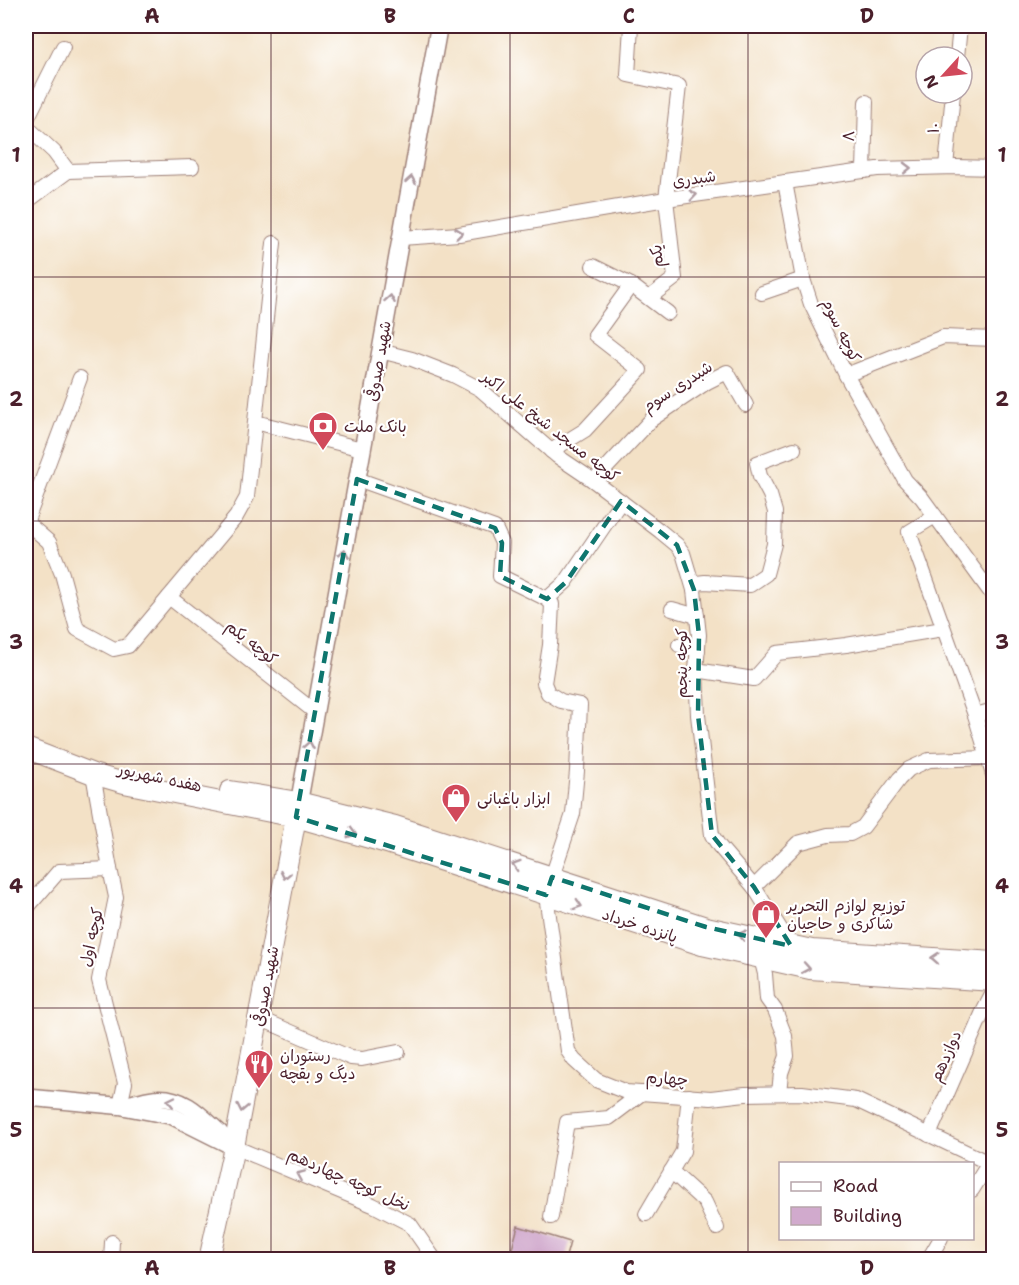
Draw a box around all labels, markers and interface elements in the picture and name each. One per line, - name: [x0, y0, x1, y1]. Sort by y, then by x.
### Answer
- text: A: [144, 3, 160, 29]
- text: B: [384, 3, 396, 29]
- text: C: [623, 3, 635, 29]
- text: D: [860, 3, 874, 29]
- north arrow: [914, 45, 974, 105]
- text: N: [919, 71, 943, 92]
- street label: ۱۰: [923, 122, 944, 134]
- street label: ۸: [838, 130, 859, 142]
- text: 1: [11, 142, 21, 168]
- text: 1: [997, 142, 1007, 168]
- one-way arrow: [902, 162, 911, 174]
- street label: شبدری: [671, 165, 717, 192]
- one-way arrow: [404, 175, 417, 185]
- one-way arrow: [688, 189, 697, 201]
- one-way arrow: [454, 227, 463, 240]
- street label: یکم: [645, 244, 670, 268]
- one-way arrow: [383, 294, 395, 304]
- street label: کوچه سوم: [815, 295, 866, 367]
- street label: شهید صدوقی: [361, 319, 396, 403]
- street label: شبدری سوم: [638, 356, 717, 419]
- street label: کوچه مسجد شیخ علی اکبر: [476, 365, 624, 487]
- text: 2: [9, 386, 23, 412]
- text: 2: [995, 386, 1009, 412]
- bank icon: بانک ملت: [307, 410, 339, 452]
- place label: بانک ملت: [344, 416, 407, 437]
- one-way arrow: [337, 548, 349, 558]
- street label: کوچه یکم: [220, 615, 282, 671]
- street label: کوچه پنجم: [671, 628, 694, 698]
- text: 3: [9, 629, 23, 655]
- text: 3: [995, 629, 1009, 655]
- one-way arrow: [302, 740, 315, 750]
- street label: هفده شهریور: [114, 758, 204, 797]
- shop icon: ابزار باغبانی: [440, 782, 472, 824]
- place label: ابزار باغبانی: [477, 788, 550, 809]
- one-way arrow: [346, 826, 357, 838]
- one-way arrow: [511, 860, 522, 872]
- one-way arrow: [279, 869, 292, 879]
- text: 4: [9, 873, 23, 899]
- text: 4: [995, 873, 1009, 899]
- place label: توزیع لوازم التحریر شاکری و حاجیان: [785, 895, 905, 934]
- one-way arrow: [572, 898, 583, 910]
- shop icon: توزیع لوازم التحریر شاکری و حاجیان: [750, 898, 782, 940]
- street label: پانزده خرداد: [599, 903, 680, 948]
- street label: کوچه اول: [75, 905, 108, 969]
- one-way arrow: [737, 929, 747, 942]
- street label: شهید صدوقی: [247, 944, 284, 1028]
- one-way arrow: [931, 952, 940, 965]
- one-way arrow: [801, 961, 811, 974]
- street label: دوازدهم: [925, 1027, 968, 1086]
- place label: رستوران دیگ و بقچه: [280, 1045, 355, 1084]
- restaurant icon: رستوران دیگ و بقچه: [243, 1048, 275, 1090]
- street label: چهارم: [645, 1067, 689, 1092]
- one-way arrow: [167, 1095, 177, 1108]
- one-way arrow: [236, 1102, 249, 1112]
- text: 5: [10, 1117, 22, 1143]
- text: 5: [996, 1117, 1008, 1143]
- street label: نخل کوچه چهاردهم: [284, 1143, 413, 1218]
- legend: [779, 1162, 974, 1240]
- one-way arrow: [296, 1171, 307, 1183]
- text: Road: [833, 1174, 878, 1198]
- text: Building: [833, 1204, 902, 1228]
- text: A: [144, 1255, 160, 1281]
- text: B: [384, 1255, 396, 1281]
- text: C: [623, 1255, 635, 1281]
- text: D: [860, 1255, 874, 1281]

